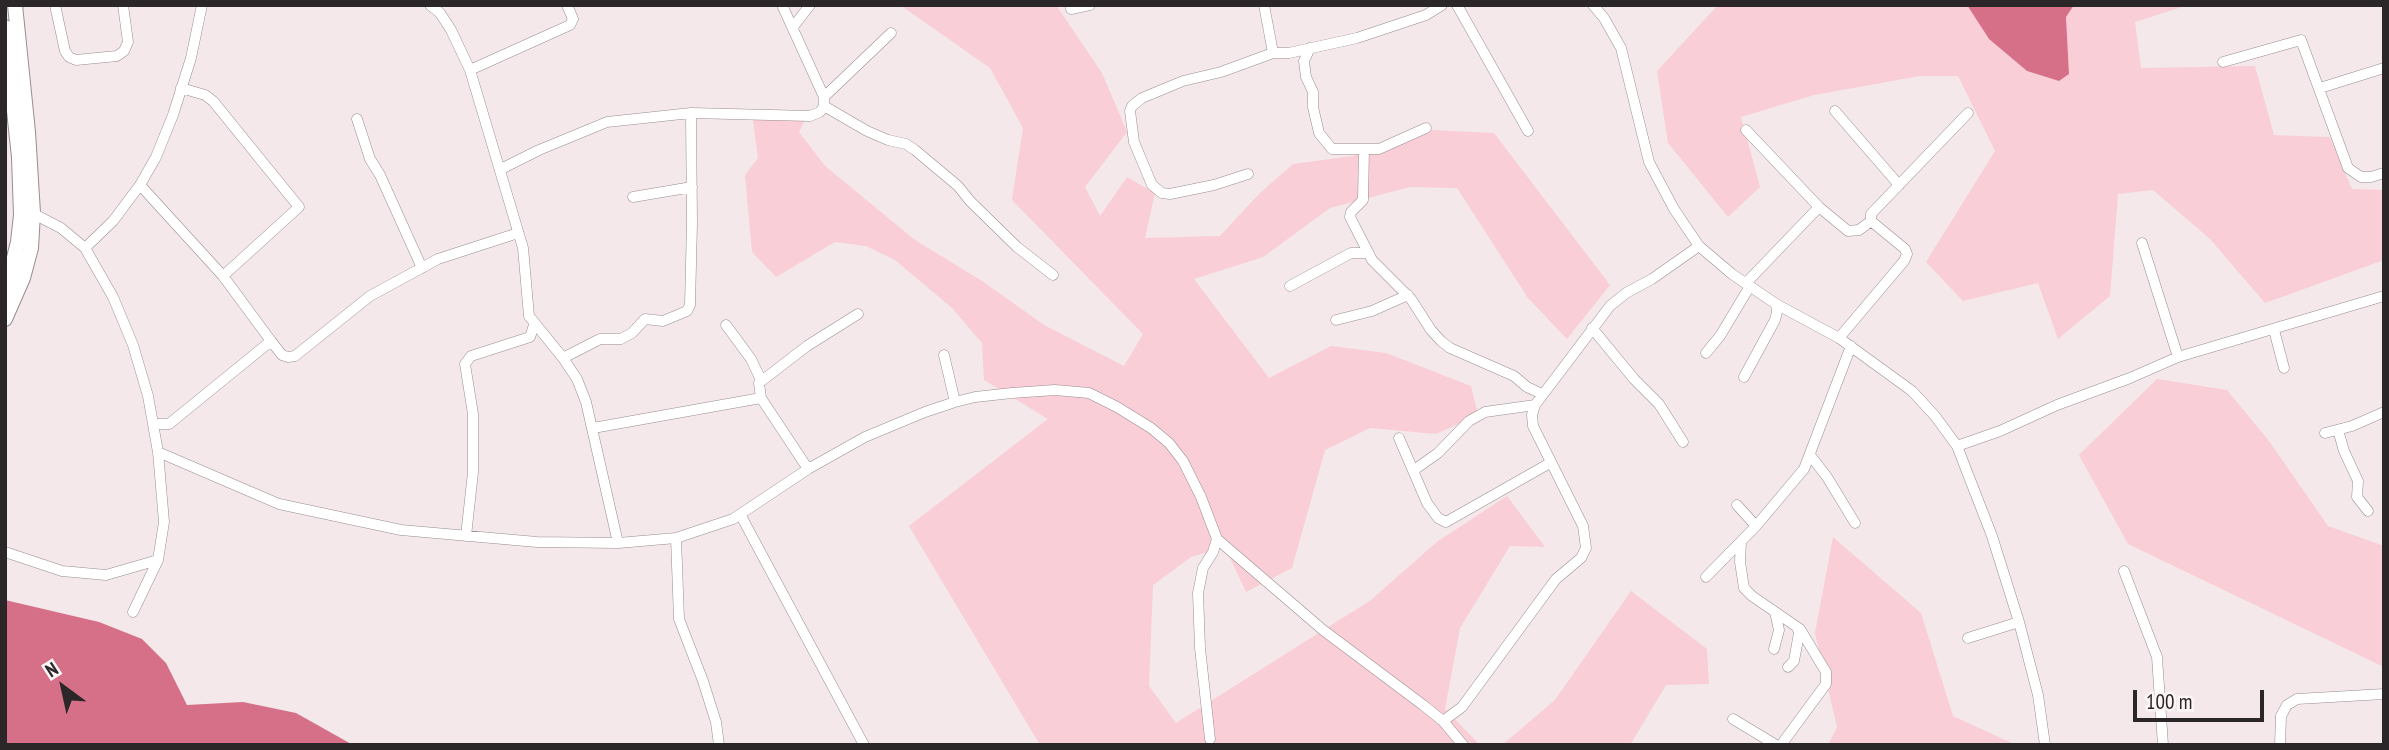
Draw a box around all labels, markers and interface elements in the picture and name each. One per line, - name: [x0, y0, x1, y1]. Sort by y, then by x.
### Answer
- north arrow: [28, 652, 98, 722]
- text: N: [41, 657, 62, 682]
- scale bar: [2137, 676, 2268, 720]
- text: 100 m: [2146, 688, 2192, 715]

